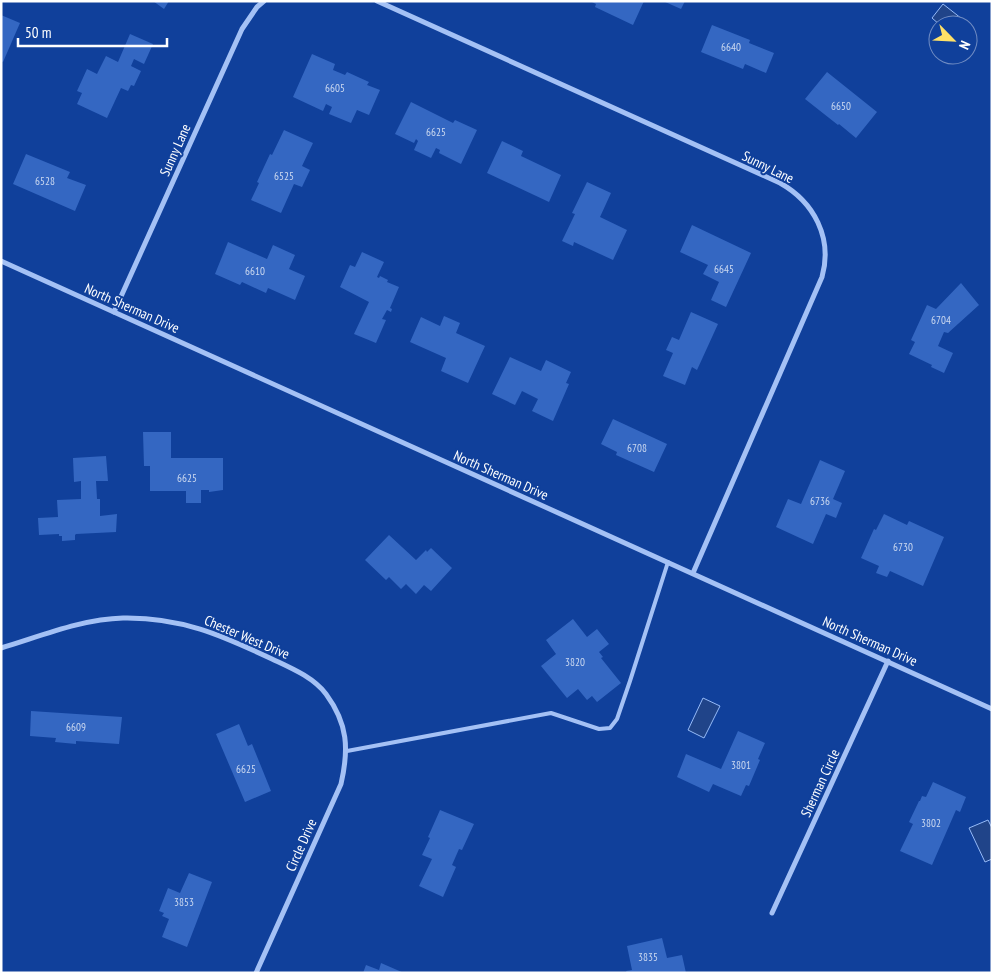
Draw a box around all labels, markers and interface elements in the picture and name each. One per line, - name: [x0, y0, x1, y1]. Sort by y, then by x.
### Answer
- scale bar: [18, 15, 166, 47]
- north arrow: [928, 15, 978, 65]
- text: 50 m: [25, 23, 51, 42]
- text: N: [955, 38, 975, 52]
- house number: 6640: [721, 40, 741, 54]
- house number: 6605: [325, 81, 345, 95]
- house number: 6650: [831, 99, 851, 113]
- street label: Sunny Lane: [156, 121, 195, 179]
- house number: 6625: [426, 125, 446, 139]
- street label: Sunny Lane: [739, 147, 797, 187]
- house number: 6525: [274, 169, 294, 183]
- house number: 6528: [35, 174, 55, 188]
- house number: 6645: [714, 262, 734, 276]
- house number: 6610: [245, 264, 265, 278]
- street label: North Sherman Drive: [82, 279, 182, 337]
- house number: 6704: [931, 313, 951, 327]
- house number: 6708: [627, 441, 647, 455]
- street label: North Sherman Drive: [451, 446, 551, 504]
- house number: 6625: [177, 471, 197, 485]
- house number: 6736: [810, 494, 830, 508]
- house number: 6730: [893, 540, 913, 554]
- street label: Chester West Drive: [202, 611, 293, 663]
- street label: North Sherman Drive: [820, 612, 920, 670]
- house number: 3820: [565, 655, 585, 669]
- house number: 6609: [66, 720, 86, 734]
- street label: Sherman Circle: [796, 746, 844, 820]
- house number: 3801: [731, 758, 751, 772]
- house number: 6625: [236, 762, 256, 776]
- street label: Circle Drive: [281, 816, 321, 874]
- house number: 3802: [921, 816, 941, 830]
- house number: 3853: [174, 895, 194, 909]
- house number: 3835: [638, 950, 658, 964]

